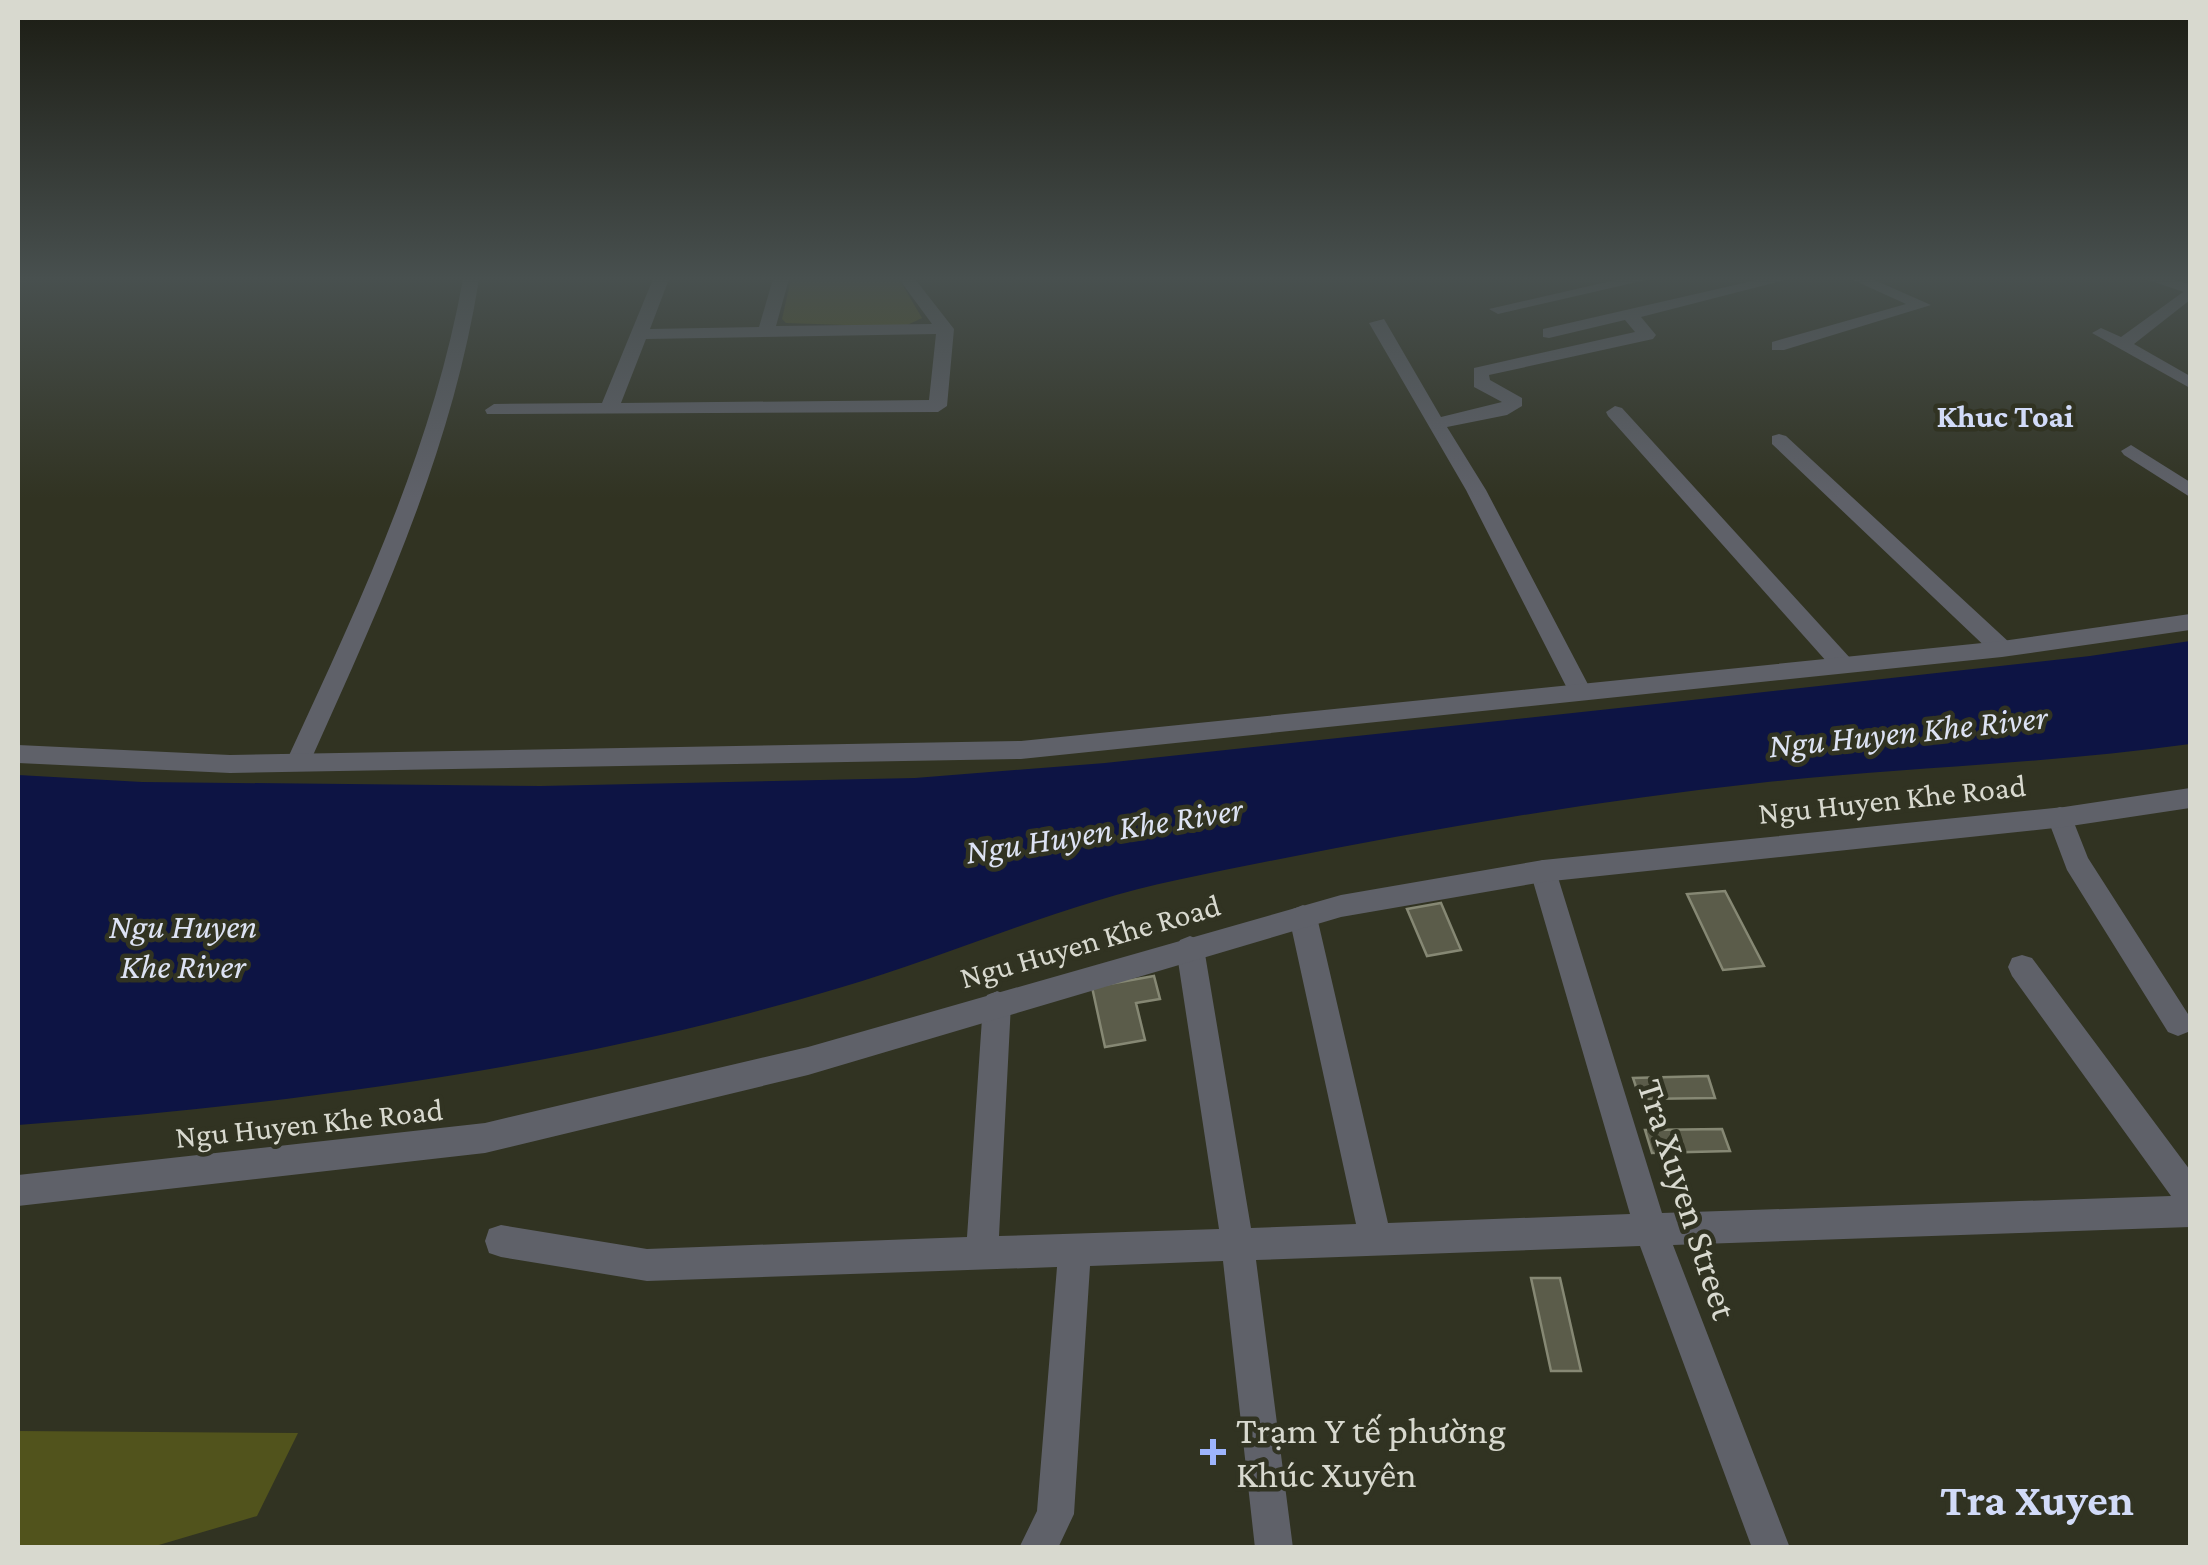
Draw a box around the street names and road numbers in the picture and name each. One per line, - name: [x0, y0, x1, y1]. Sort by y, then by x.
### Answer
- street label: Ngu Huyen Khe Road: [1756, 767, 2028, 831]
- street label: Ngu Huyen Khe Road: [956, 887, 1225, 995]
- street label: Tra Xuyen Street: [1629, 1074, 1747, 1325]
- street label: Ngu Huyen Khe Road: [173, 1091, 445, 1155]

